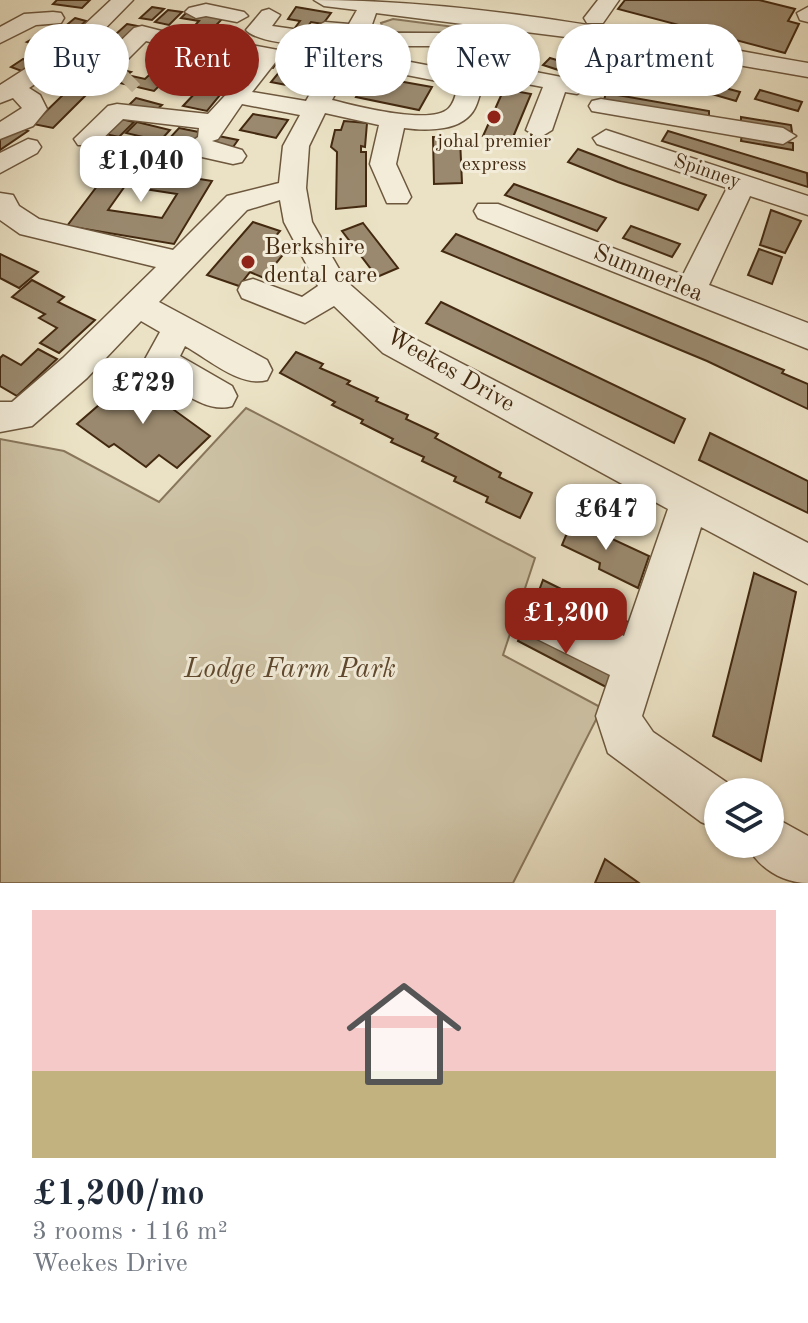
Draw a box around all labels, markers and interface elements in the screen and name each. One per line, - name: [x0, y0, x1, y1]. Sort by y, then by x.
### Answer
- chip: Buy: [24, 24, 129, 96]
- chip: Rent: [145, 24, 259, 96]
- chip: Filters: [275, 24, 411, 96]
- chip: New: [427, 24, 540, 96]
- chip: Apartment: [556, 24, 743, 96]
- marker: johal premier express: [485, 108, 503, 126]
- place label: johal premier express: [436, 132, 551, 175]
- pin: £1,040: [76, 136, 206, 204]
- text: £1,040: [98, 149, 184, 175]
- street label: Spinney: [671, 151, 744, 193]
- place label: Berkshire dental care: [264, 236, 377, 288]
- street label: Summerlea: [590, 241, 706, 307]
- marker: Berkshire dental care: [239, 253, 257, 271]
- street label: Weekes Drive: [382, 325, 518, 417]
- pin: £729: [96, 358, 190, 426]
- text: £729: [111, 371, 175, 397]
- pin: £647: [559, 484, 653, 552]
- text: £647: [574, 497, 638, 523]
- pin: £1,200: [501, 588, 631, 656]
- text: £1,200: [523, 601, 609, 627]
- park label: Lodge Farm Park: [183, 656, 396, 684]
- map controls: [704, 778, 784, 858]
- button: layers: [704, 778, 784, 858]
- icon: home: [332, 962, 476, 1106]
- text: £1,200/mo: [32, 1178, 205, 1212]
- text: 3 rooms · 116 m²: [32, 1219, 228, 1245]
- text: Weekes Drive: [32, 1251, 188, 1277]

